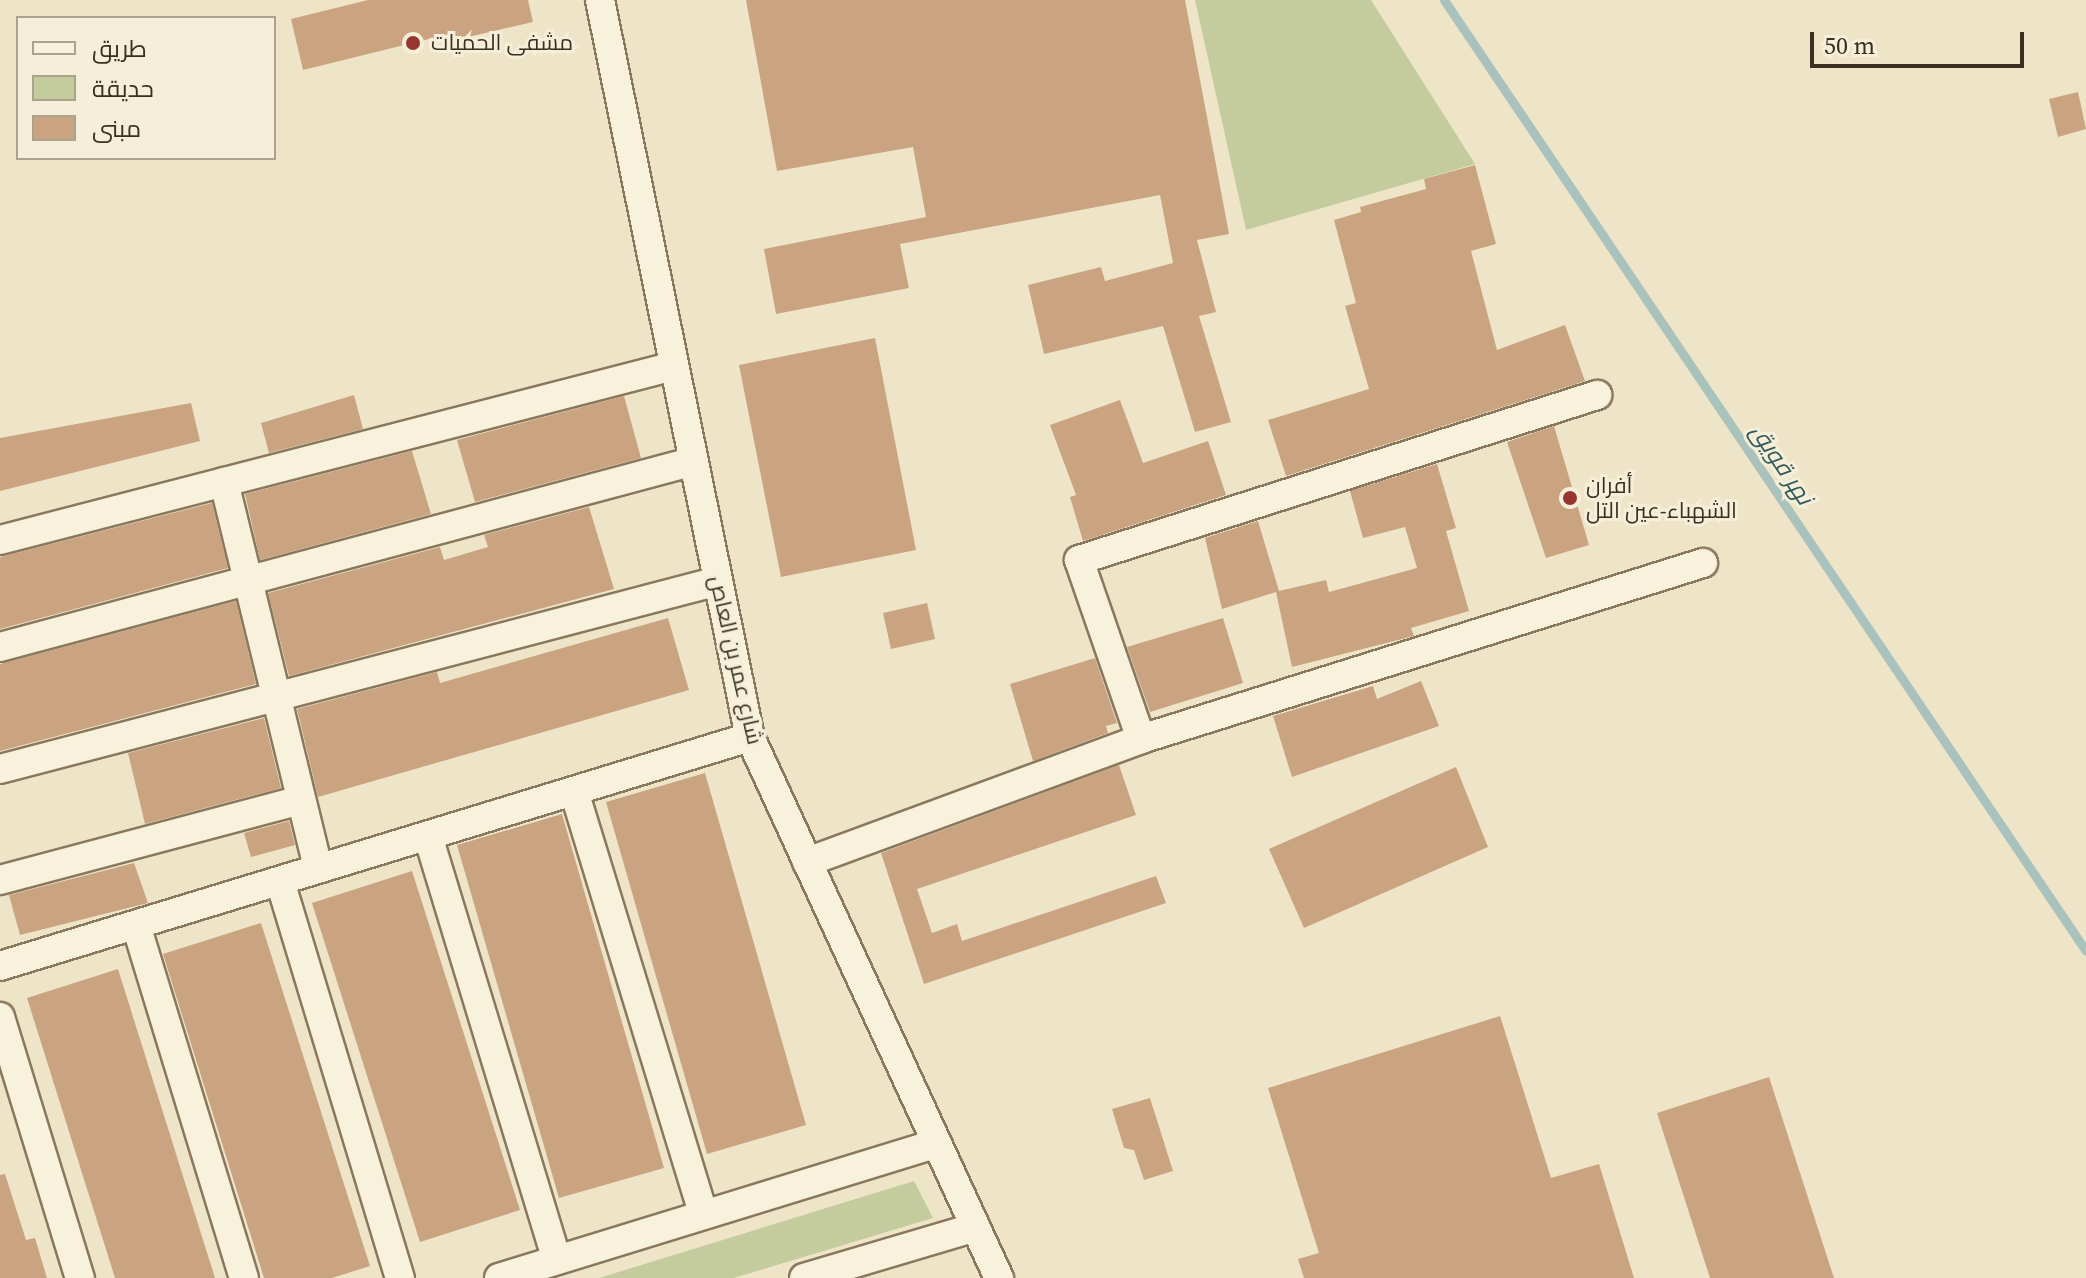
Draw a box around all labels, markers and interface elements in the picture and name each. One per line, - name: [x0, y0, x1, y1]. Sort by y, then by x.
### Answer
- legend: [16, 16, 276, 160]
- scale bar: [1814, 16, 2028, 66]
- text: 50 m: [1824, 29, 1875, 62]
- place label: مشفى الحميات: [431, 30, 573, 56]
- text: طريق: [92, 32, 147, 65]
- marker: مشفى الحميات: [402, 32, 424, 54]
- text: حديقة: [92, 72, 154, 105]
- text: مبنى: [92, 112, 141, 145]
- water label: نهر قويق: [1745, 418, 1819, 510]
- place label: أفران الشهباء-عين التل: [1586, 472, 1737, 524]
- marker: أفران الشهباء-عين التل: [1561, 489, 1579, 507]
- street label: شارع عمر بن العاص: [704, 573, 768, 747]

